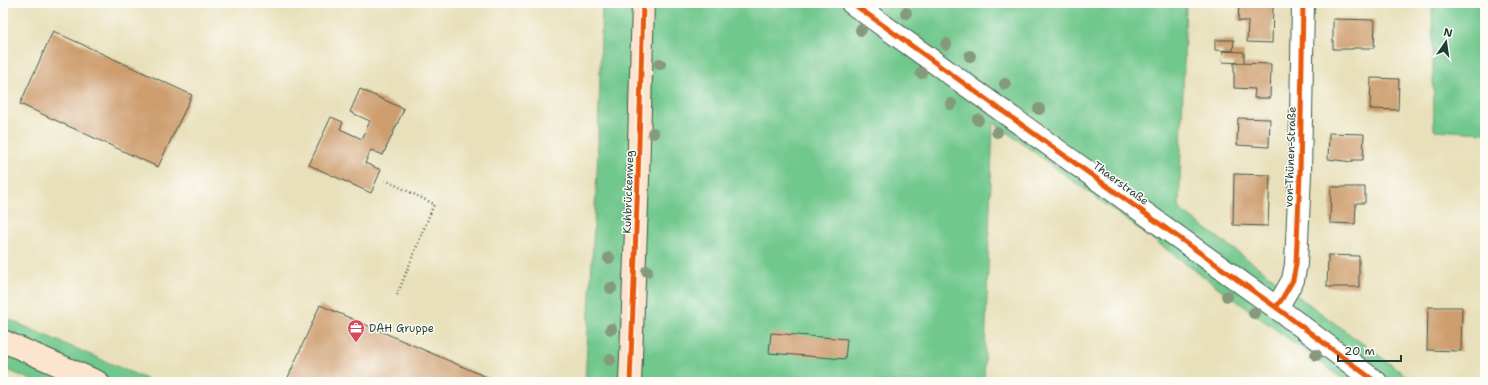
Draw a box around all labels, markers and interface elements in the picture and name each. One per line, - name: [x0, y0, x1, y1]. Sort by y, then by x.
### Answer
- north arrow: [1426, 22, 1466, 62]
- text: N: [1442, 24, 1454, 41]
- street label: von-Thünen-Straße: [1281, 106, 1300, 208]
- street label: Kuhbrückenweg: [620, 150, 637, 234]
- street label: Thaerstraße: [1090, 158, 1152, 209]
- office icon: DAH Gruppe: [346, 318, 366, 343]
- place label: DAH Gruppe: [369, 321, 434, 336]
- scale bar: [1338, 337, 1401, 363]
- text: 20 m: [1344, 343, 1375, 359]

